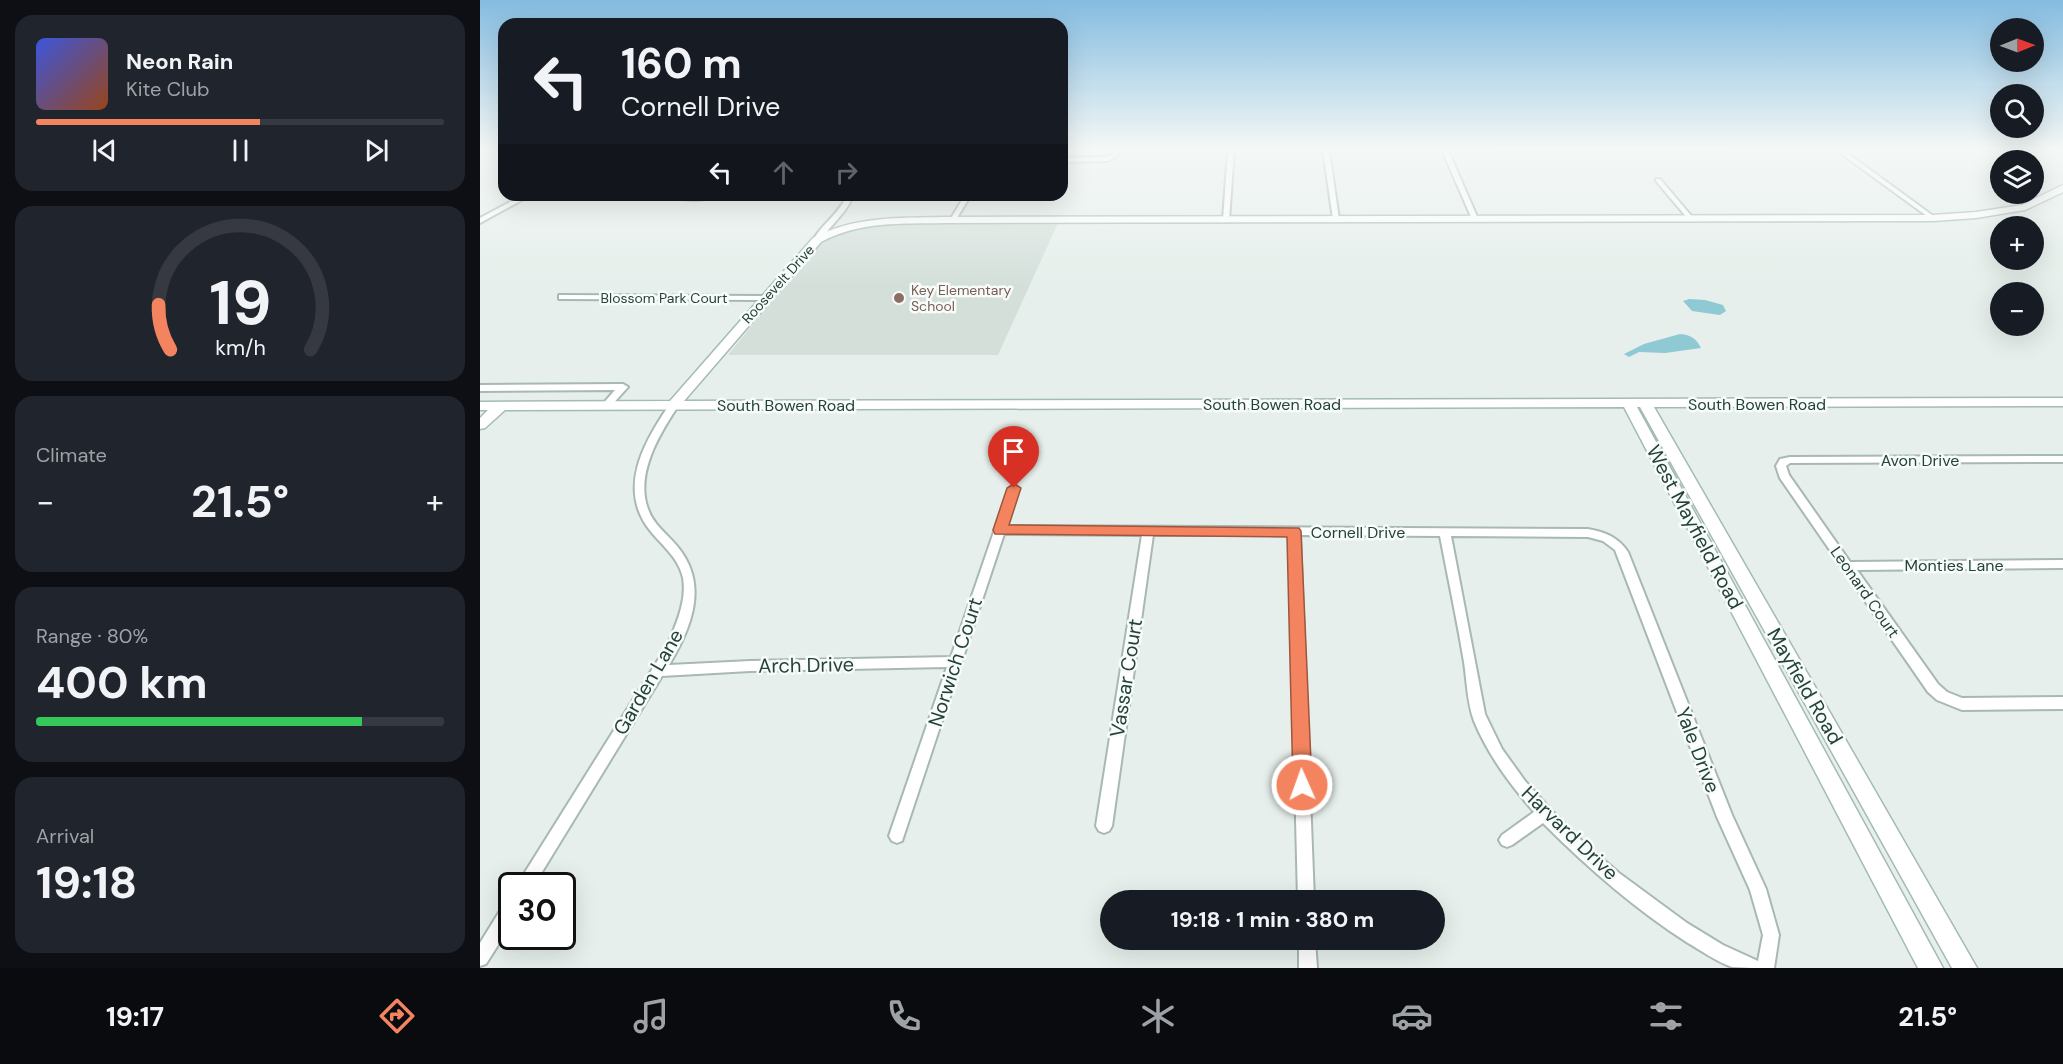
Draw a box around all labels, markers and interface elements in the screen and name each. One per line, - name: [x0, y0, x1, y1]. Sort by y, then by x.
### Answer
- north arrow: [1990, 18, 2044, 72]
- map controls: [1990, 18, 2044, 336]
- text: 160 m: [621, 36, 742, 91]
- icon: left: [522, 42, 600, 120]
- text: Neon Rain: [126, 47, 233, 76]
- text: Kite Club: [126, 76, 210, 102]
- button: search: [1990, 84, 2044, 138]
- text: Cornell Drive: [621, 89, 780, 124]
- icon: previous: [88, 134, 121, 167]
- icon: pause: [224, 134, 257, 167]
- icon: next: [360, 134, 393, 167]
- button: layers: [1990, 150, 2044, 204]
- icon: left: [704, 156, 737, 189]
- icon: ahead: [767, 156, 800, 189]
- icon: right: [830, 156, 863, 189]
- button: +: [1990, 216, 2044, 270]
- street label: Roosevelt Drive: [738, 241, 818, 327]
- text: 19: [209, 263, 271, 344]
- place label: Key Elementary School: [911, 281, 1012, 315]
- button: −: [1990, 282, 2044, 336]
- street label: Blossom Park Court: [601, 289, 727, 307]
- marker: Key Elementary School: [892, 291, 906, 305]
- text: km/h: [215, 335, 265, 363]
- street label: South Bowen Road: [1203, 394, 1341, 415]
- street label: South Bowen Road: [1688, 394, 1826, 415]
- street label: South Bowen Road: [717, 395, 855, 416]
- pin: [988, 426, 1039, 488]
- icon: arrive: [997, 435, 1030, 468]
- street label: West Mayfield Road: [1641, 440, 1749, 614]
- text: Climate: [36, 442, 107, 468]
- street label: Avon Drive: [1881, 450, 1959, 471]
- text: 21.5°: [191, 472, 289, 531]
- text: −: [36, 480, 54, 523]
- text: +: [426, 480, 444, 523]
- street label: Cornell Drive: [1311, 522, 1405, 543]
- street label: Leonard Court: [1826, 542, 1904, 642]
- street label: Monties Lane: [1904, 555, 2004, 576]
- street label: Norwich Court: [922, 594, 988, 730]
- street label: Vassar Court: [1104, 617, 1148, 739]
- text: Range · 80%: [36, 623, 148, 649]
- street label: Mayfield Road: [1761, 623, 1849, 749]
- street label: Garden Lane: [607, 624, 689, 740]
- street label: Arch Drive: [758, 651, 854, 679]
- text: 400 km: [36, 653, 208, 712]
- street label: Yale Drive: [1670, 704, 1726, 796]
- position arrow: [1270, 753, 1334, 817]
- street label: Harvard Drive: [1516, 780, 1624, 886]
- text: Arrival: [36, 823, 94, 849]
- text: 19:18: [36, 853, 137, 912]
- speed limit sign: 30: [498, 872, 576, 950]
- text: 19:18 · 1 min · 380 m: [1171, 905, 1374, 934]
- icon: directions: [376, 995, 418, 1037]
- icon: music: [630, 995, 672, 1037]
- icon: phone: [883, 995, 925, 1037]
- icon: climate: [1137, 995, 1179, 1037]
- icon: car: [1391, 995, 1433, 1037]
- icon: filters: [1645, 995, 1687, 1037]
- text: 19:17: [106, 999, 164, 1034]
- text: 21.5°: [1898, 999, 1957, 1034]

